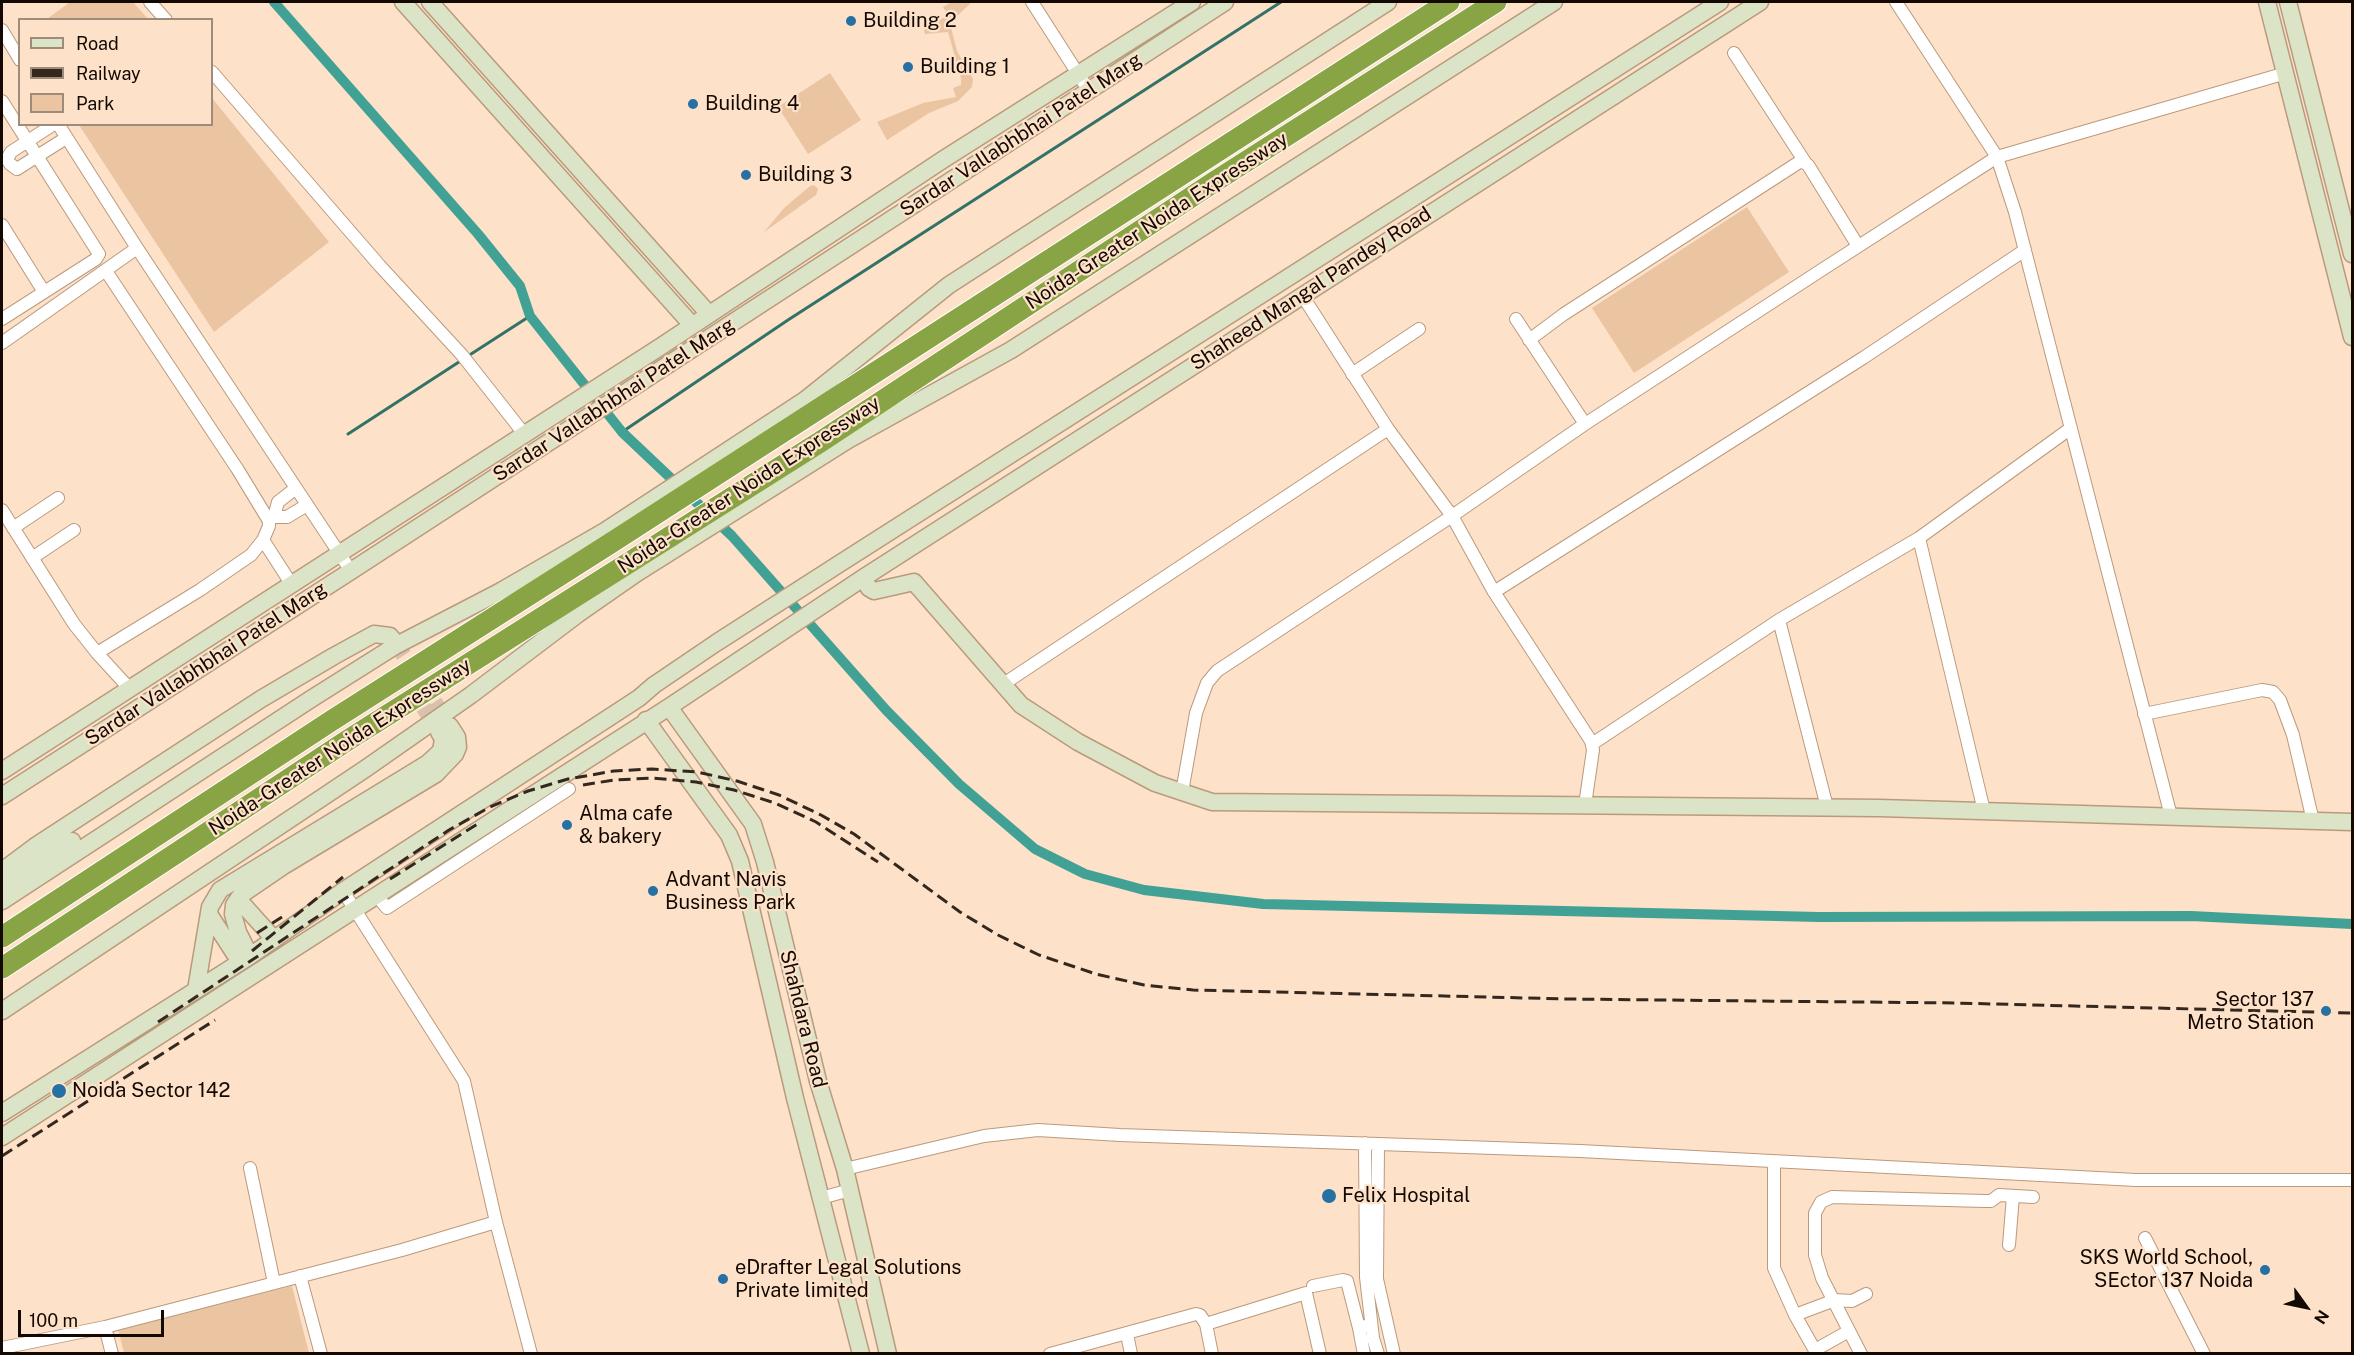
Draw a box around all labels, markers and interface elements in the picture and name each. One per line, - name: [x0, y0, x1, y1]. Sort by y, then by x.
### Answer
- place label: Building 2: [863, 9, 957, 33]
- marker: Building 2: [844, 14, 858, 28]
- legend: [18, 18, 213, 126]
- text: Road: [76, 33, 119, 54]
- street label: Sardar Vallabhbhai Patel Marg: [896, 48, 1146, 222]
- place label: Building 1: [920, 55, 1010, 79]
- marker: Building 1: [901, 60, 915, 74]
- text: Railway: [76, 63, 141, 84]
- place label: Building 4: [705, 92, 799, 116]
- text: Park: [76, 93, 114, 114]
- marker: Building 4: [686, 97, 700, 111]
- street label: Noida-Greater Noida Expressway: [1021, 127, 1293, 315]
- place label: Building 3: [758, 163, 852, 187]
- marker: Building 3: [739, 168, 753, 182]
- street label: Shaheed Mangal Pandey Road: [1186, 202, 1436, 376]
- street label: Sardar Vallabhbhai Patel Marg: [489, 313, 739, 487]
- street label: Noida-Greater Noida Expressway: [613, 391, 885, 579]
- street label: Sardar Vallabhbhai Patel Marg: [81, 577, 331, 751]
- street label: Noida-Greater Noida Expressway: [204, 653, 476, 841]
- place label: Alma cafe & bakery: [579, 802, 673, 849]
- marker: Alma cafe & bakery: [560, 818, 574, 832]
- place label: Advant Navis Business Park: [665, 868, 796, 915]
- marker: Advant Navis Business Park: [646, 884, 660, 898]
- street label: Shahdara Road: [774, 948, 832, 1090]
- place label: Sector 137 Metro Station: [2187, 988, 2314, 1035]
- marker: Sector 137 Metro Station: [2319, 1004, 2333, 1018]
- place label: Noida Sector 142: [72, 1079, 230, 1103]
- marker: Noida Sector 142: [50, 1082, 68, 1100]
- place label: Felix Hospital: [1342, 1184, 1470, 1208]
- marker: Felix Hospital: [1320, 1187, 1338, 1205]
- place label: SKS World School, SEctor 137 Noida: [2079, 1246, 2253, 1293]
- place label: eDrafter Legal Solutions Private limited: [735, 1256, 961, 1303]
- marker: SKS World School, SEctor 137 Noida: [2258, 1263, 2272, 1277]
- marker: eDrafter Legal Solutions Private limited: [716, 1272, 730, 1286]
- north arrow: [2276, 1277, 2336, 1337]
- scale bar: [21, 1298, 166, 1336]
- text: N: [2310, 1307, 2333, 1327]
- text: 100 m: [29, 1310, 78, 1331]

